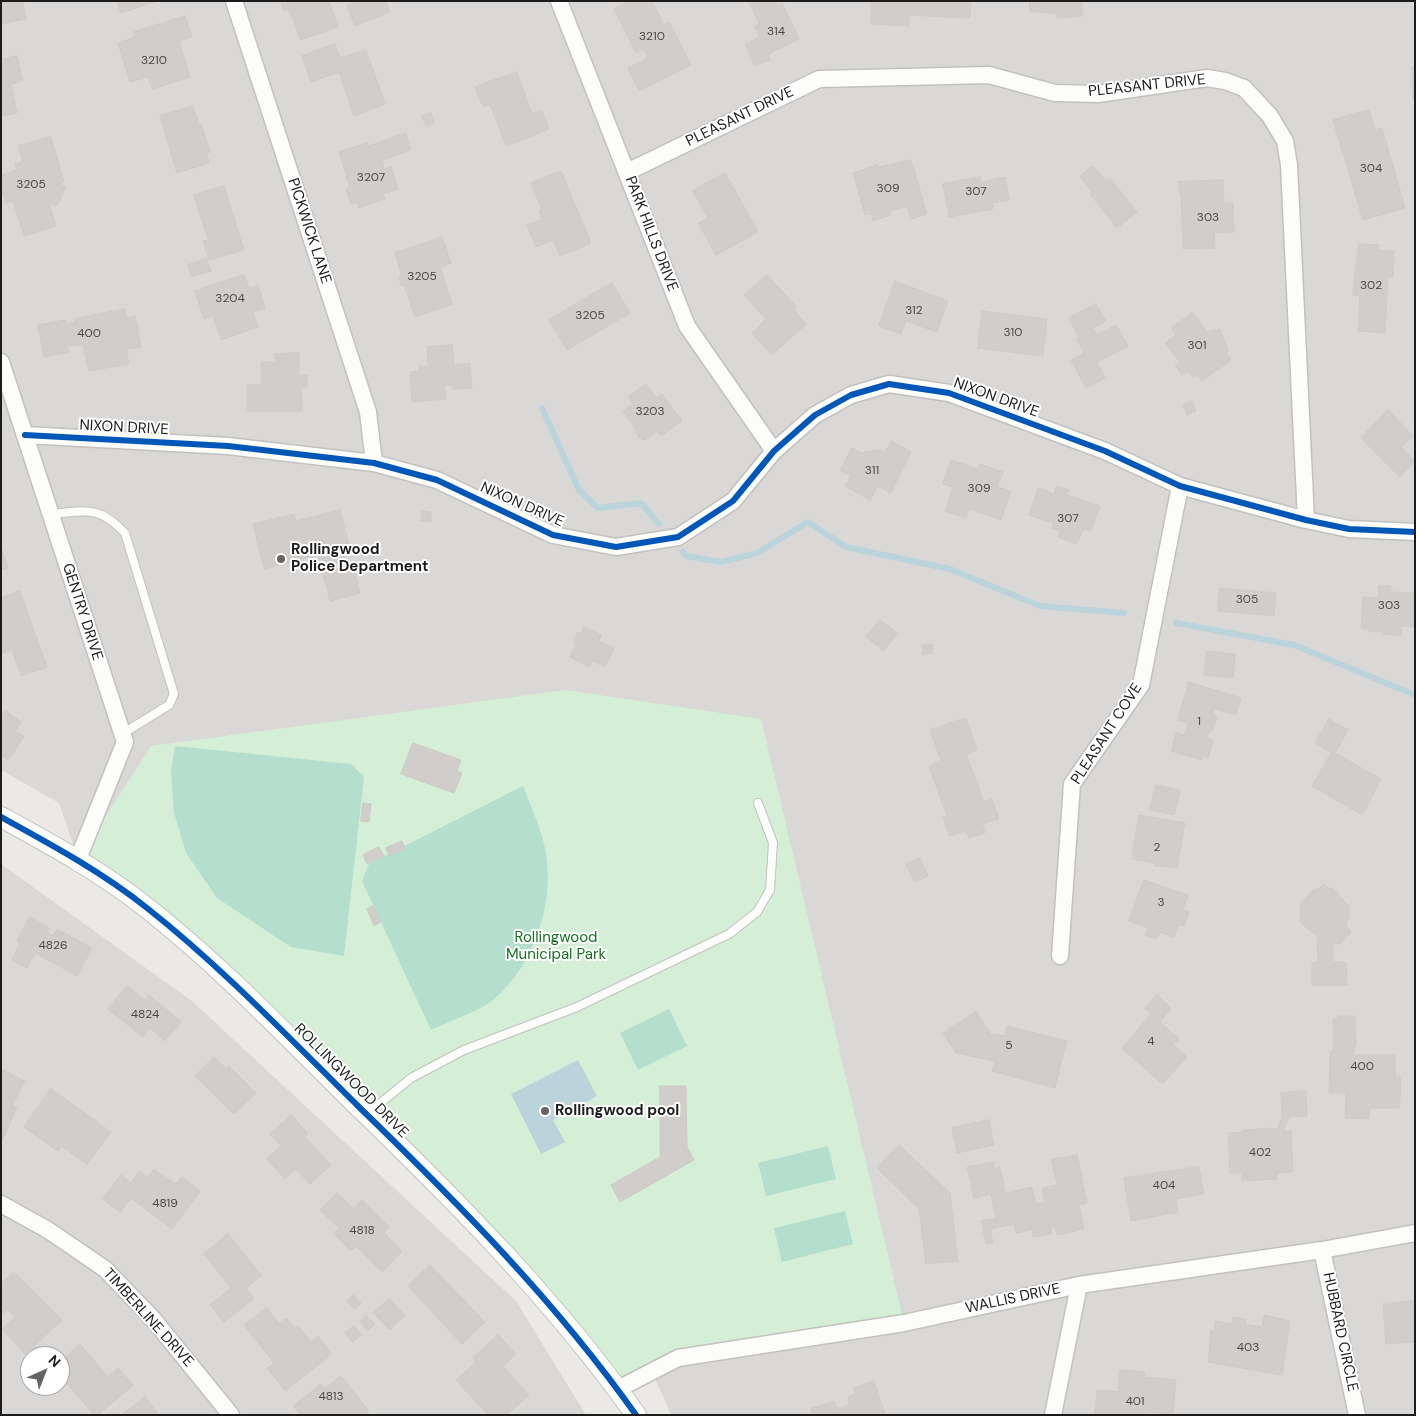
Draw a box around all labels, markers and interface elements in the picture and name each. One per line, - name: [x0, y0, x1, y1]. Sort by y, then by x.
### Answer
- house number: 314: [767, 25, 785, 39]
- house number: 3210: [639, 30, 665, 44]
- house number: 3210: [141, 54, 167, 68]
- street label: PLEASANT DRIVE: [1088, 71, 1206, 101]
- street label: PLEASANT DRIVE: [683, 83, 797, 151]
- house number: 304: [1360, 162, 1382, 176]
- house number: 3207: [357, 171, 385, 185]
- street label: PARK HILLS DRIVE: [621, 174, 681, 294]
- street label: PICKWICK LANE: [283, 176, 335, 286]
- house number: 3205: [16, 178, 46, 192]
- house number: 309: [877, 182, 899, 196]
- house number: 307: [965, 185, 987, 199]
- house number: 303: [1197, 211, 1219, 225]
- house number: 3205: [407, 270, 437, 284]
- house number: 302: [1360, 279, 1382, 293]
- house number: 3204: [215, 292, 245, 306]
- house number: 312: [905, 304, 923, 318]
- house number: 3205: [575, 309, 605, 323]
- house number: 310: [1004, 326, 1022, 340]
- house number: 400: [77, 327, 101, 341]
- house number: 301: [1187, 339, 1207, 353]
- street label: NIXON DRIVE: [951, 374, 1041, 422]
- house number: 3203: [635, 405, 665, 419]
- street label: NIXON DRIVE: [79, 417, 169, 439]
- house number: 311: [865, 464, 879, 478]
- street label: NIXON DRIVE: [477, 479, 567, 531]
- house number: 309: [968, 482, 990, 496]
- house number: 307: [1057, 512, 1079, 526]
- place label: Rollingwood Police Department: [291, 541, 429, 576]
- marker: Rollingwood Police Department: [275, 553, 287, 565]
- street label: GENTRY DRIVE: [58, 561, 106, 663]
- house number: 305: [1236, 593, 1258, 607]
- house number: 303: [1378, 599, 1400, 613]
- street label: PLEASANT COVE: [1068, 680, 1146, 788]
- house number: 1: [1197, 715, 1201, 729]
- house number: 2: [1154, 841, 1160, 855]
- house number: 3: [1157, 896, 1165, 910]
- park label: Rollingwood Municipal Park: [506, 929, 606, 964]
- house number: 4826: [39, 939, 67, 953]
- house number: 4824: [131, 1008, 159, 1022]
- street label: ROLLINGWOOD DRIVE: [290, 1020, 412, 1142]
- house number: 4: [1147, 1035, 1155, 1049]
- house number: 5: [1005, 1039, 1013, 1053]
- house number: 400: [1350, 1060, 1374, 1074]
- place label: Rollingwood pool: [555, 1102, 679, 1120]
- marker: Rollingwood pool: [539, 1105, 551, 1117]
- house number: 402: [1249, 1146, 1271, 1160]
- house number: 404: [1153, 1179, 1175, 1193]
- house number: 4819: [152, 1197, 178, 1211]
- house number: 4818: [349, 1224, 375, 1238]
- street label: TIMBERLINE DRIVE: [99, 1265, 197, 1371]
- street label: HUBBARD CIRCLE: [1319, 1271, 1361, 1393]
- street label: WALLIS DRIVE: [964, 1280, 1062, 1318]
- house number: 403: [1237, 1341, 1259, 1355]
- north arrow: [20, 1346, 70, 1396]
- text: N: [45, 1351, 65, 1371]
- house number: 4813: [318, 1390, 344, 1404]
- house number: 401: [1125, 1395, 1145, 1409]

